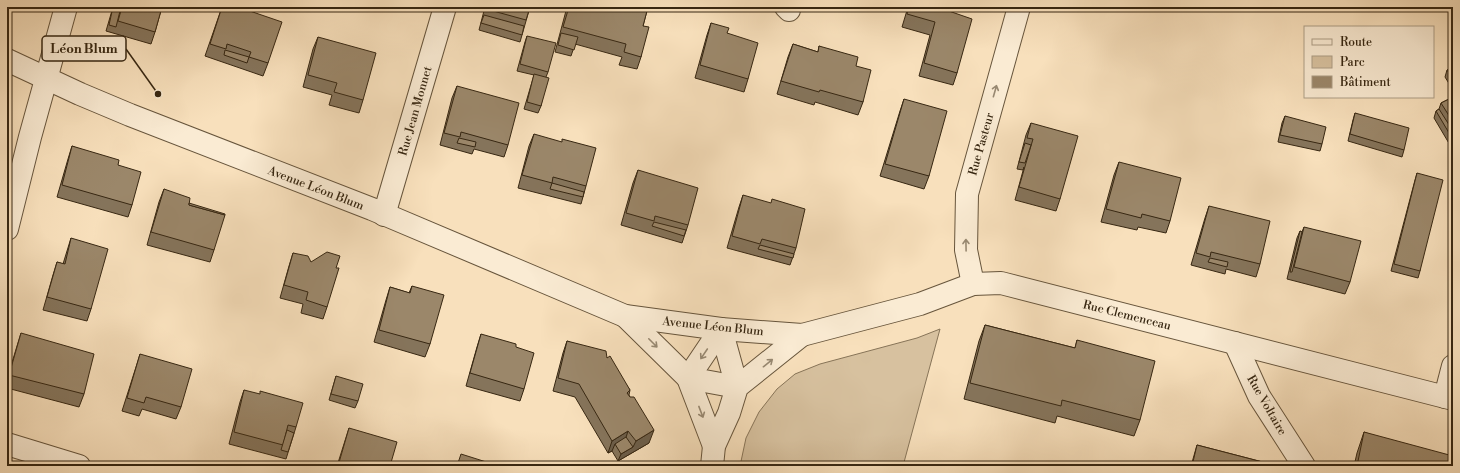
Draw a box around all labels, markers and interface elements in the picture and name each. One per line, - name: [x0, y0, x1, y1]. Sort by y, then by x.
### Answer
- legend: [1304, 26, 1434, 98]
- text: Route: [1340, 35, 1372, 50]
- callout: Léon Blum: [42, 36, 126, 61]
- text: Léon Blum: [50, 41, 118, 57]
- text: Parc: [1340, 55, 1365, 70]
- street label: Rue Jean Monnet: [396, 64, 436, 158]
- text: Bâtiment: [1339, 75, 1391, 90]
- one-way arrow: [992, 85, 1000, 98]
- street label: Rue Pasteur: [965, 111, 998, 177]
- street label: Avenue Léon Blum: [265, 163, 366, 214]
- one-way arrow: [963, 239, 970, 252]
- street label: Rue Clemenceau: [1081, 297, 1173, 334]
- street label: Avenue Léon Blum: [661, 314, 765, 339]
- one-way arrow: [648, 338, 658, 348]
- one-way arrow: [700, 348, 708, 359]
- one-way arrow: [762, 358, 773, 367]
- street label: Rue Voltaire: [1243, 372, 1290, 438]
- one-way arrow: [697, 406, 705, 418]

